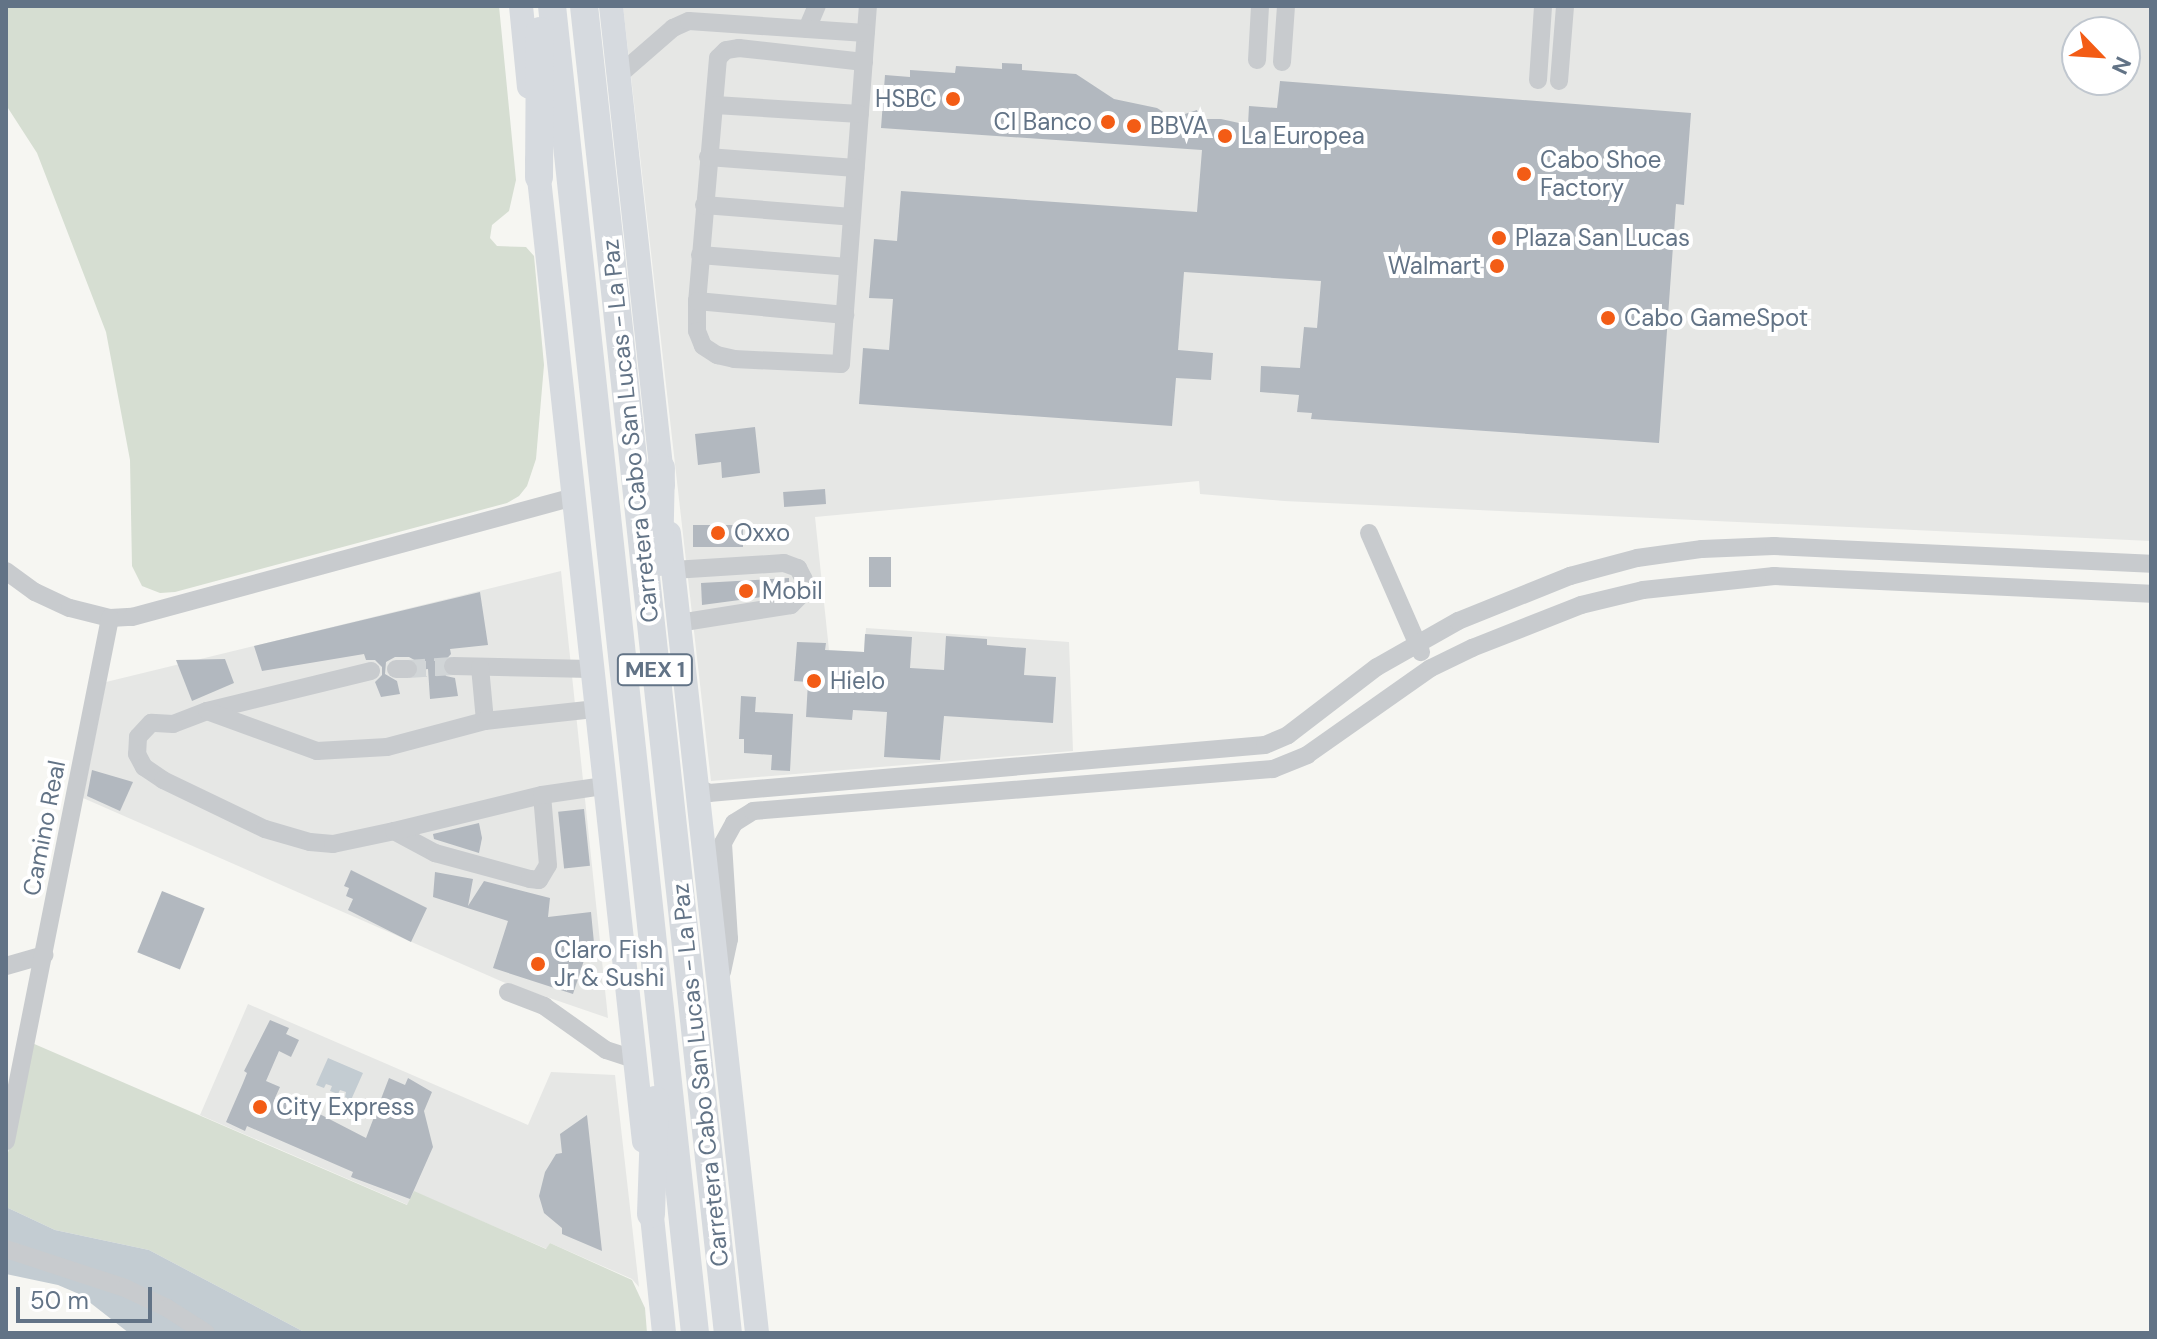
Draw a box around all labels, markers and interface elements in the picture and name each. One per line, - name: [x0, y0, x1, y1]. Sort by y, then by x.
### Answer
- north arrow: [2061, 16, 2141, 96]
- text: N: [2105, 52, 2138, 79]
- place label: HSBC: [875, 85, 937, 113]
- marker: HSBC: [944, 90, 962, 108]
- place label: CI Banco: [994, 108, 1092, 136]
- place label: BBVA: [1150, 112, 1208, 140]
- marker: CI Banco: [1099, 113, 1117, 131]
- marker: BBVA: [1125, 117, 1143, 135]
- place label: La Europea: [1241, 122, 1365, 150]
- marker: La Europea: [1216, 127, 1234, 145]
- place label: Cabo Shoe Factory: [1540, 146, 1661, 202]
- marker: Cabo Shoe Factory: [1515, 165, 1533, 183]
- place label: Plaza San Lucas: [1515, 224, 1690, 252]
- marker: Plaza San Lucas: [1490, 229, 1508, 247]
- street label: Carretera Cabo San Lucas - La Paz: [596, 238, 664, 624]
- place label: Walmart: [1388, 252, 1481, 280]
- marker: Walmart: [1488, 257, 1506, 275]
- place label: Cabo GameSpot: [1624, 304, 1808, 332]
- marker: Cabo GameSpot: [1599, 309, 1617, 327]
- place label: Oxxo: [734, 519, 790, 547]
- marker: Oxxo: [709, 524, 727, 542]
- place label: Mobil: [762, 577, 823, 605]
- marker: Mobil: [737, 582, 755, 600]
- road number: MEX 1: [615, 652, 695, 688]
- place label: Hielo: [830, 667, 885, 695]
- marker: Hielo: [805, 672, 823, 690]
- street label: Camino Real: [17, 758, 71, 898]
- street label: Carretera Cabo San Lucas - La Paz: [666, 882, 734, 1268]
- place label: Claro Fish Jr & Sushi: [554, 936, 665, 992]
- marker: Claro Fish Jr & Sushi: [529, 955, 547, 973]
- place label: City Express: [276, 1093, 415, 1121]
- marker: City Express: [251, 1098, 269, 1116]
- scale bar: [20, 1271, 156, 1321]
- text: 50 m: [30, 1285, 89, 1316]

